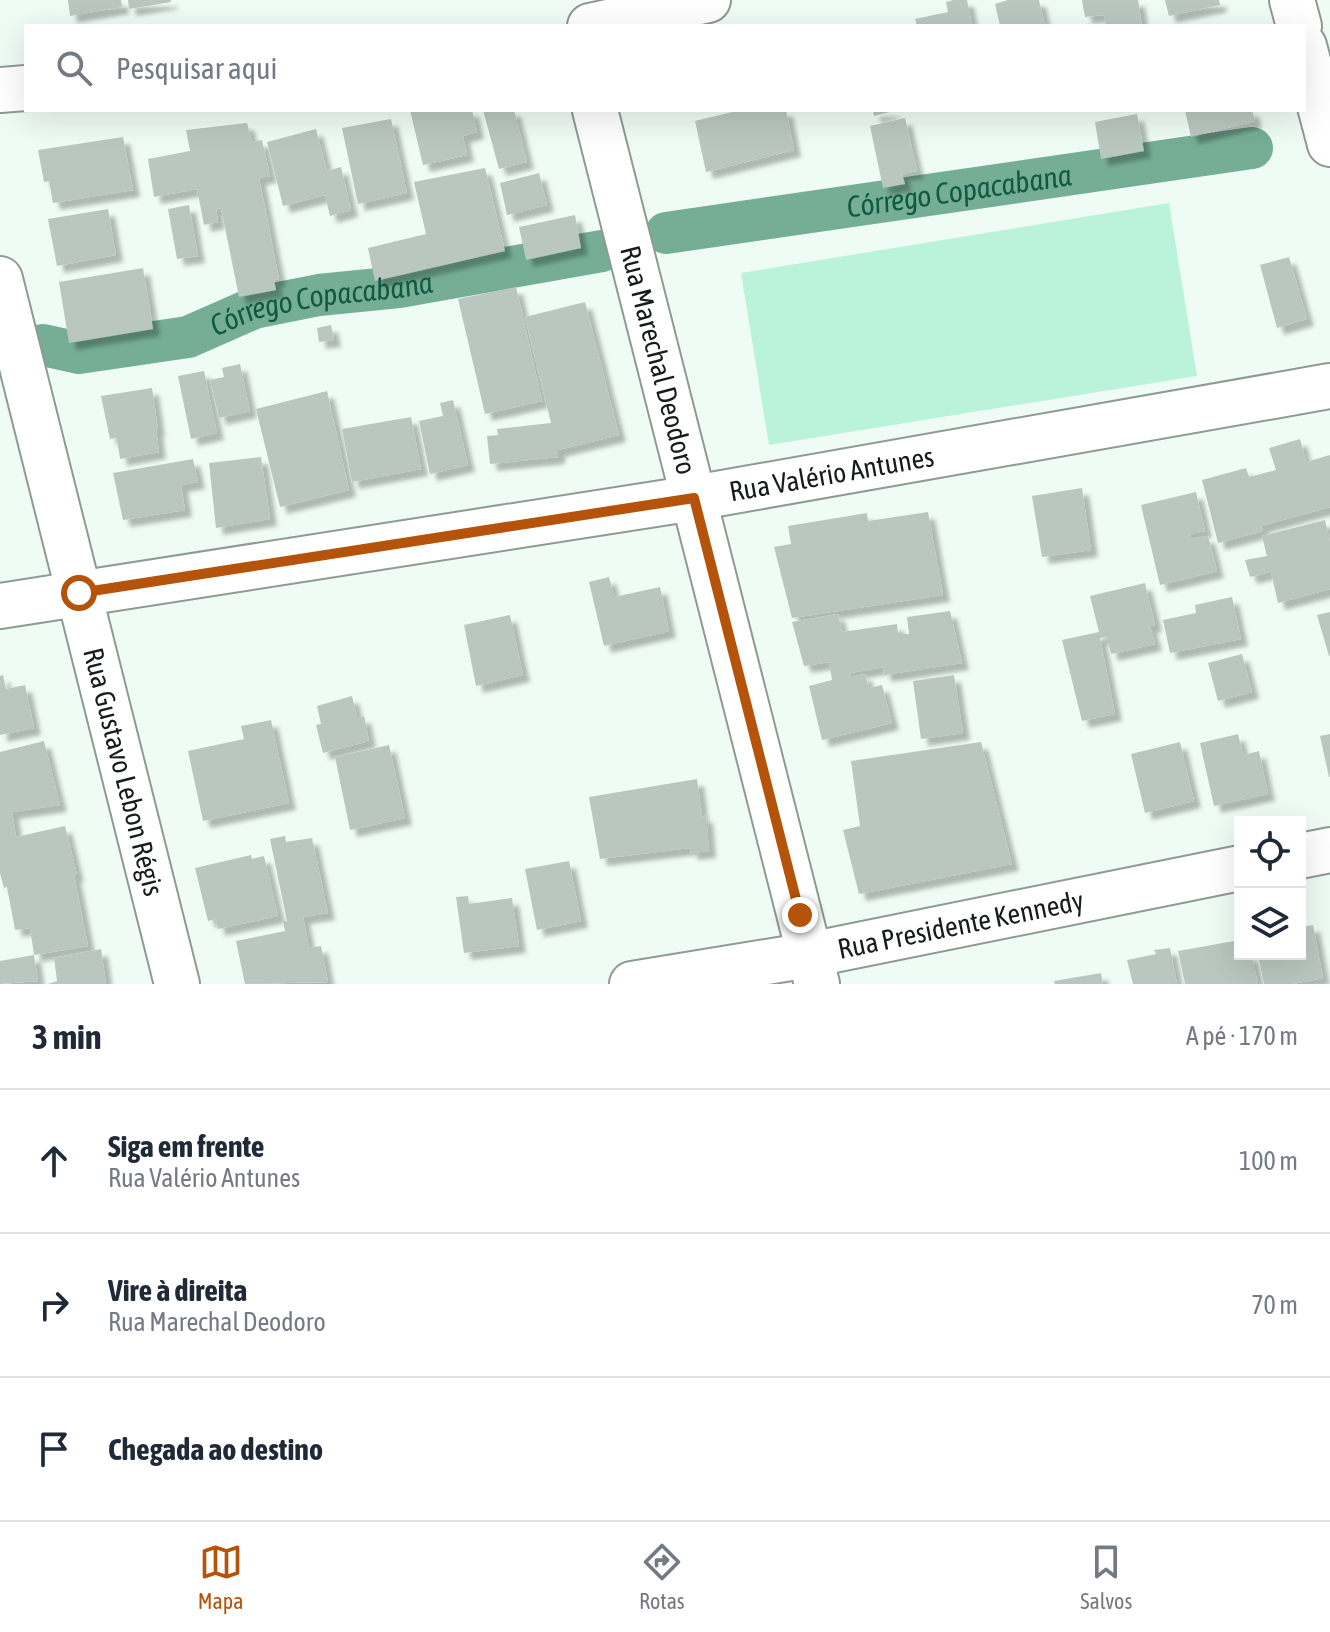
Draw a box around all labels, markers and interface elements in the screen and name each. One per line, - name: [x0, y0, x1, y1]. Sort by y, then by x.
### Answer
- search box: [24, 24, 1306, 112]
- icon: search: [52, 46, 96, 90]
- text: Pesquisar aqui: [116, 51, 277, 85]
- water label: Córrego Copacabana: [844, 157, 1074, 224]
- street label: Rua Marechal Deodoro: [614, 242, 703, 478]
- water label: Córrego Copacabana: [205, 264, 435, 342]
- street label: Rua Valério Antunes: [727, 440, 936, 507]
- route start: [61, 575, 97, 611]
- street label: Rua Gustavo Lebon Régis: [77, 644, 170, 899]
- map controls: [1234, 816, 1306, 960]
- button: locate: [1234, 816, 1306, 888]
- street label: Rua Presidente Kennedy: [835, 884, 1086, 965]
- button: layers: [1234, 888, 1306, 960]
- route end: [782, 897, 818, 933]
- text: 3 min: [32, 1017, 101, 1056]
- text: A pé · 170 m: [1186, 1021, 1298, 1051]
- text: Siga em frente: [108, 1129, 264, 1163]
- icon: ahead: [32, 1139, 76, 1183]
- text: 100 m: [1239, 1146, 1298, 1176]
- text: Rua Valério Antunes: [108, 1163, 300, 1193]
- text: Vire à direita: [108, 1273, 247, 1307]
- icon: right: [32, 1283, 76, 1327]
- text: 70 m: [1251, 1290, 1298, 1320]
- text: Rua Marechal Deodoro: [108, 1307, 326, 1337]
- icon: arrive: [32, 1427, 76, 1471]
- text: Chegada ao destino: [108, 1432, 323, 1466]
- tab: Mapa: [198, 1540, 243, 1614]
- tab: Rotas: [639, 1540, 685, 1614]
- tab: Salvos: [1080, 1540, 1132, 1614]

